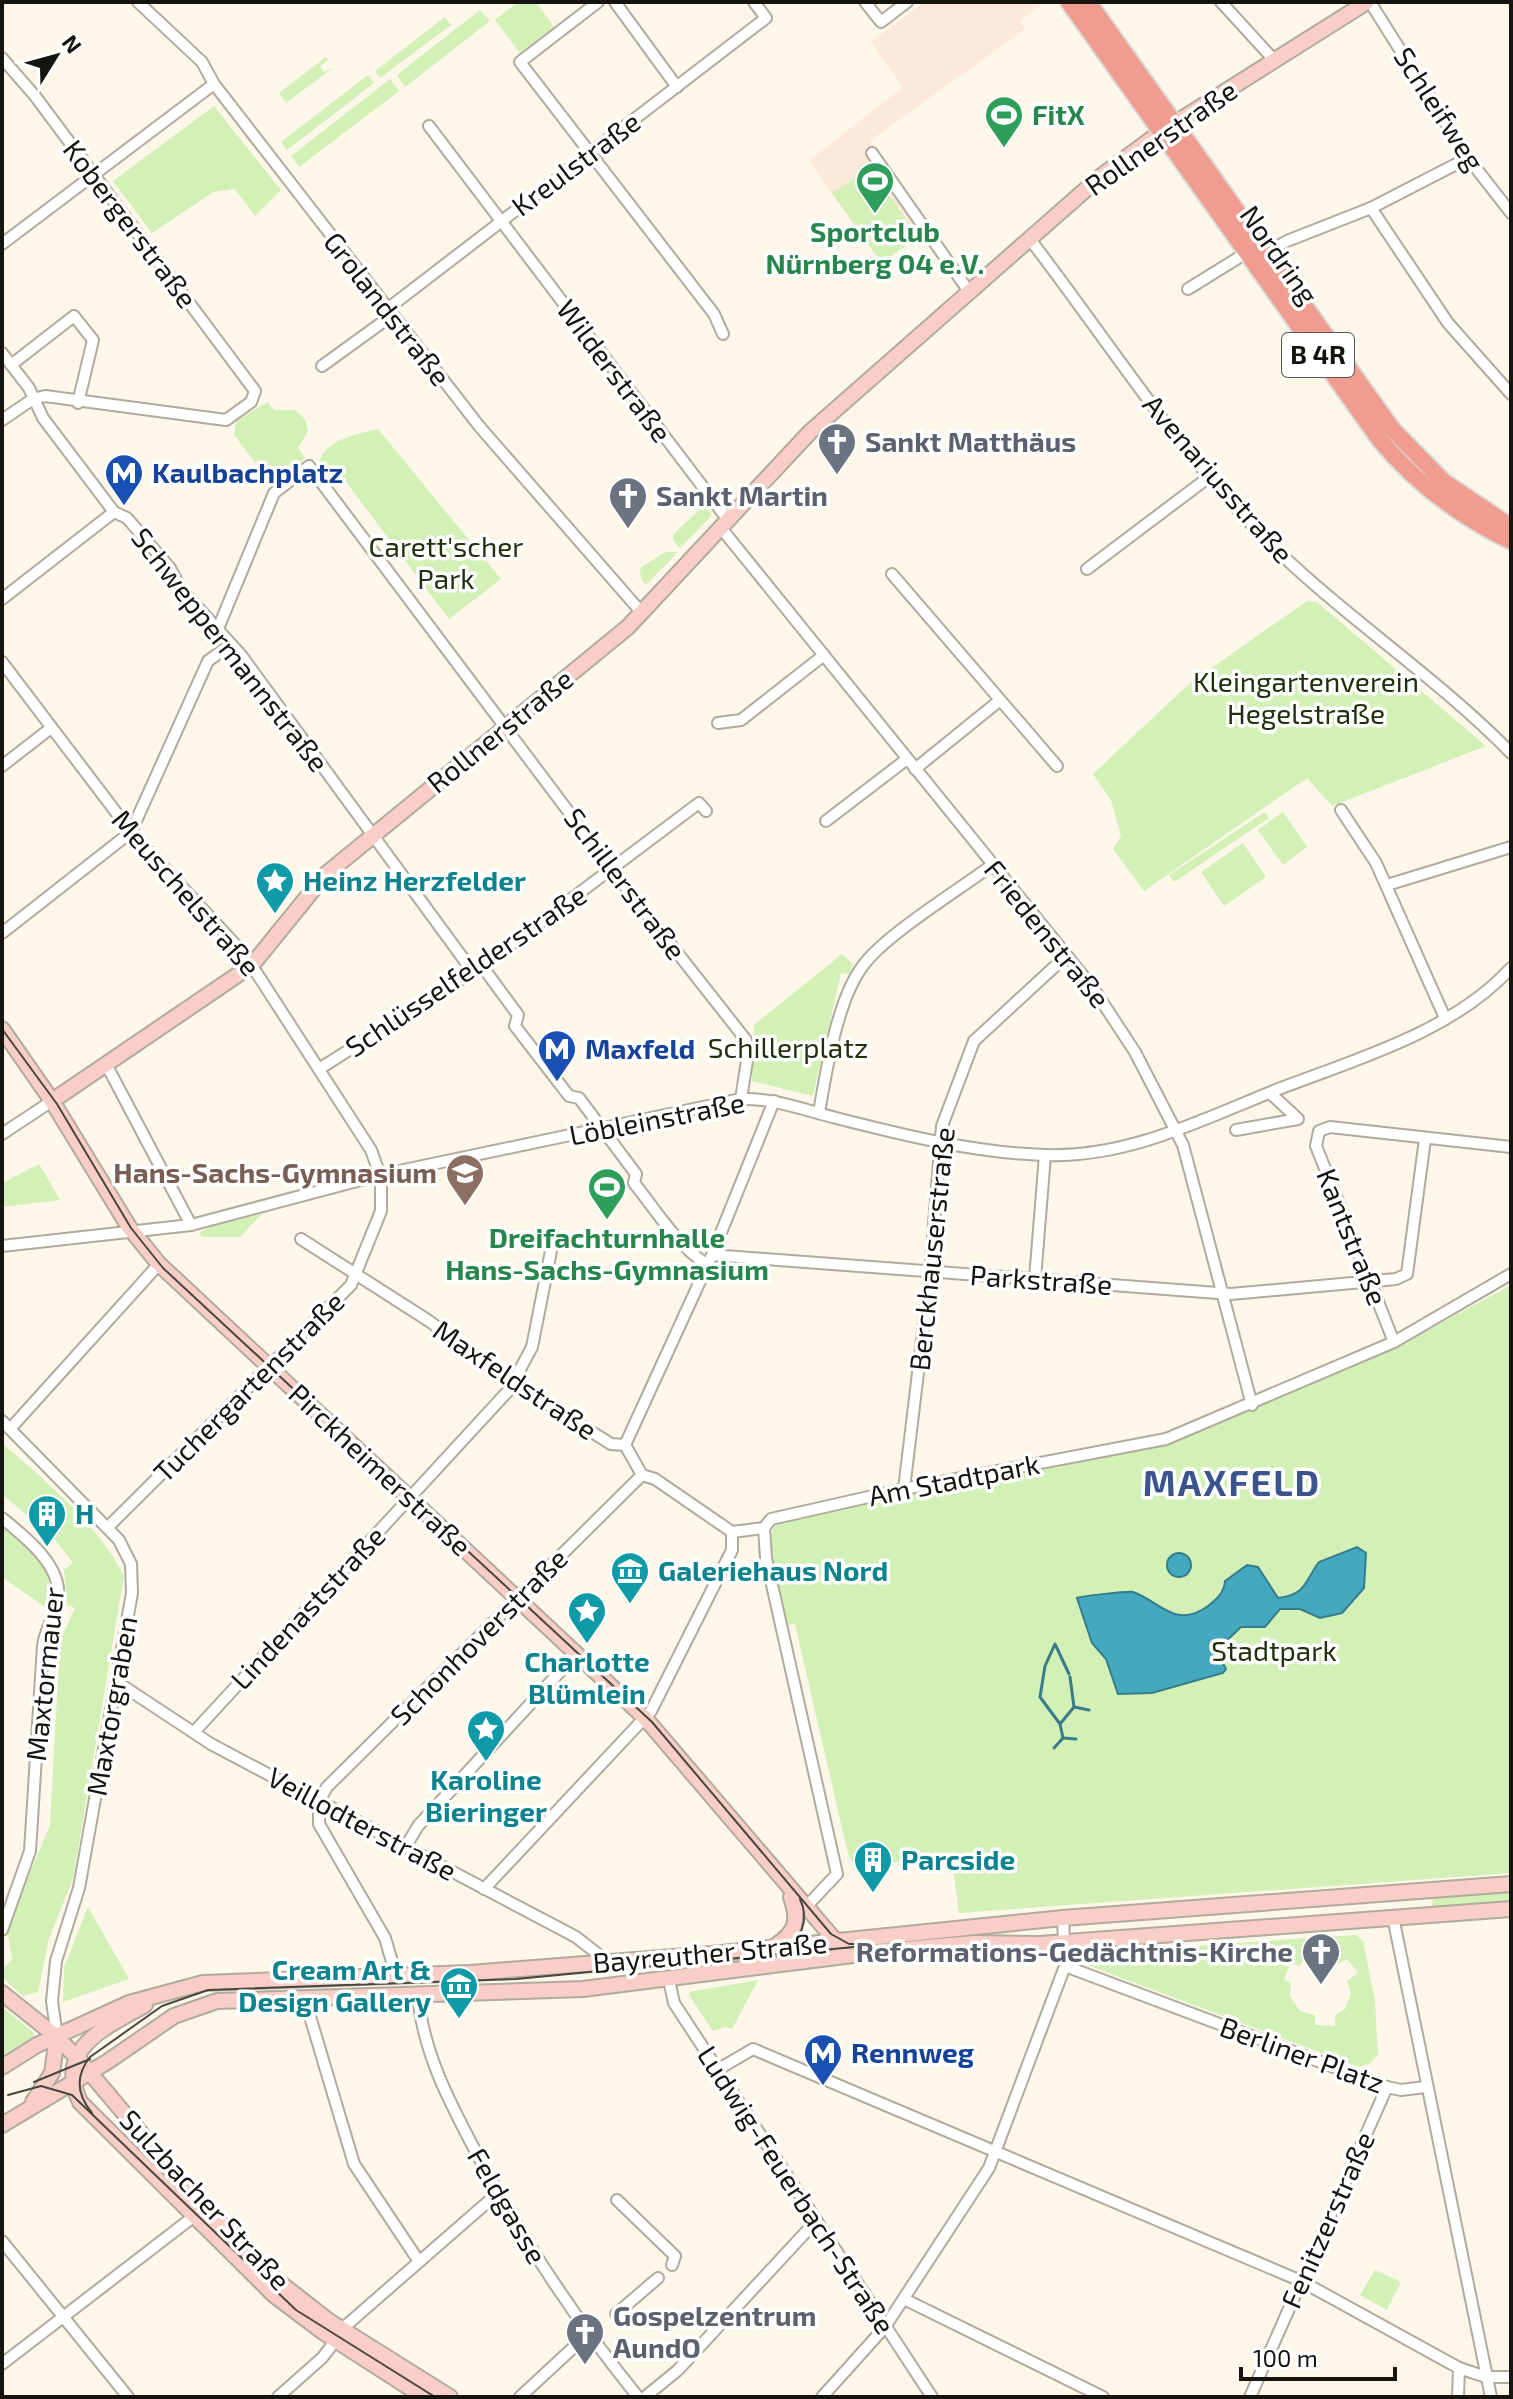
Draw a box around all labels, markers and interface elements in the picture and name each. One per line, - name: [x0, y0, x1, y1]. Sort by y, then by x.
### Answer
- north arrow: [16, 16, 96, 96]
- text: N: [58, 29, 88, 58]
- street label: Schleifweg: [1387, 40, 1492, 177]
- street label: Rollnerstraße: [1078, 72, 1243, 202]
- sports icon: FitX: [983, 94, 1025, 149]
- place label: FitX: [1032, 97, 1085, 131]
- street label: Kreulstraße: [504, 104, 646, 223]
- street label: Kobergerstraße: [57, 133, 205, 314]
- sports icon: Sportclub Nürnberg 04 e.V.: [854, 160, 896, 215]
- street label: Nordring: [1234, 199, 1326, 311]
- place label: Sportclub Nürnberg 04 e.V.: [766, 214, 984, 280]
- street label: Grolandstraße: [317, 225, 458, 392]
- street label: Wilderstraße: [550, 292, 679, 448]
- road number: B 4R: [1282, 333, 1354, 377]
- street label: Avenariusstraße: [1136, 387, 1301, 569]
- church icon: Sankt Matthäus: [816, 421, 858, 476]
- place label: Sankt Matthäus: [865, 424, 1076, 458]
- metro station icon: Kaulbachplatz: [103, 452, 145, 507]
- place label: Kaulbachplatz: [152, 455, 343, 489]
- church icon: Sankt Martin: [607, 475, 649, 530]
- place label: Sankt Martin: [656, 478, 828, 512]
- street label: Schweppermannstraße: [125, 521, 337, 778]
- park label: Carett'scher Park: [369, 529, 523, 595]
- street label: Rollnerstraße: [420, 661, 579, 799]
- park label: Kleingartenverein Hegelstraße: [1193, 664, 1419, 730]
- street label: Schillerstraße: [558, 801, 694, 966]
- street label: Meuschelstraße: [106, 803, 268, 982]
- street label: Friedenstraße: [978, 852, 1118, 1014]
- place icon: Heinz Herzfelder: [254, 860, 296, 915]
- place label: Heinz Herzfelder: [303, 863, 526, 897]
- street label: Schlüsselfelderstraße: [339, 877, 592, 1063]
- metro station icon: Maxfeld: [536, 1028, 578, 1083]
- park label: Schillerplatz: [708, 1030, 868, 1064]
- place label: Maxfeld: [585, 1031, 695, 1065]
- street label: Löbleinstraße: [566, 1084, 748, 1152]
- street label: Berckhauserstraße: [901, 1125, 961, 1372]
- school or university icon: Hans-Sachs-Gymnasium: [444, 1152, 486, 1207]
- place label: Hans-Sachs-Gymnasium: [113, 1155, 437, 1189]
- street label: Kantstraße: [1310, 1163, 1396, 1310]
- sports icon: Dreifachturnhalle Hans-Sachs-Gymnasium: [586, 1166, 628, 1221]
- place label: Dreifachturnhalle Hans-Sachs-Gymnasium: [445, 1220, 769, 1286]
- street label: Parkstraße: [969, 1257, 1113, 1301]
- street label: Tuchergartenstraße: [146, 1284, 351, 1489]
- street label: Maxfeldstraße: [427, 1312, 604, 1446]
- street label: Pirckheimerstraße: [283, 1376, 479, 1562]
- street label: Am Stadtpark: [865, 1446, 1042, 1512]
- district label: MAXFELD: [1143, 1460, 1321, 1503]
- building icon: H: [26, 1493, 68, 1548]
- place label: H: [75, 1496, 94, 1530]
- street label: Lindenaststraße: [223, 1519, 392, 1696]
- street label: Schonhoverstraße: [383, 1541, 574, 1732]
- museum icon: Galeriehaus Nord: [609, 1550, 651, 1605]
- place label: Galeriehaus Nord: [658, 1553, 888, 1587]
- street label: Maxtormauer: [18, 1585, 70, 1763]
- place icon: Charlotte Blümlein: [566, 1590, 608, 1645]
- street label: Maxtorgraben: [78, 1613, 144, 1798]
- park label: Stadtpark: [1211, 1633, 1337, 1667]
- place label: Charlotte Blümlein: [524, 1644, 650, 1710]
- place icon: Karoline Bieringer: [465, 1708, 507, 1763]
- street label: Veillodterstraße: [262, 1759, 463, 1887]
- place label: Karoline Bieringer: [425, 1762, 547, 1828]
- building icon: Parcside: [852, 1839, 894, 1894]
- place label: Parcside: [901, 1842, 1015, 1876]
- street label: Bayreuther Straße: [591, 1925, 828, 1979]
- church icon: Reformations-Gedächtnis-Kirche: [1300, 1931, 1342, 1986]
- place label: Reformations-Gedächtnis-Kirche: [856, 1934, 1293, 1968]
- place label: Cream Art & Design Gallery: [238, 1952, 431, 2018]
- museum icon: Cream Art & Design Gallery: [438, 1965, 480, 2020]
- street label: Berliner Platz: [1216, 2009, 1389, 2099]
- metro station icon: Rennweg: [802, 2032, 844, 2087]
- place label: Rennweg: [851, 2035, 974, 2069]
- street label: Ludwig-Feuerbach-Straße: [691, 2039, 903, 2340]
- street label: Sulzbacher Straße: [113, 2102, 298, 2297]
- street label: Fenitzerstraße: [1273, 2126, 1381, 2313]
- street label: Feldgasse: [461, 2141, 555, 2270]
- place label: Gospelzentrum AundO: [613, 2298, 816, 2364]
- church icon: Gospelzentrum AundO: [564, 2311, 606, 2366]
- scale bar: [1241, 2331, 1395, 2381]
- text: 100 m: [1253, 2343, 1318, 2372]

